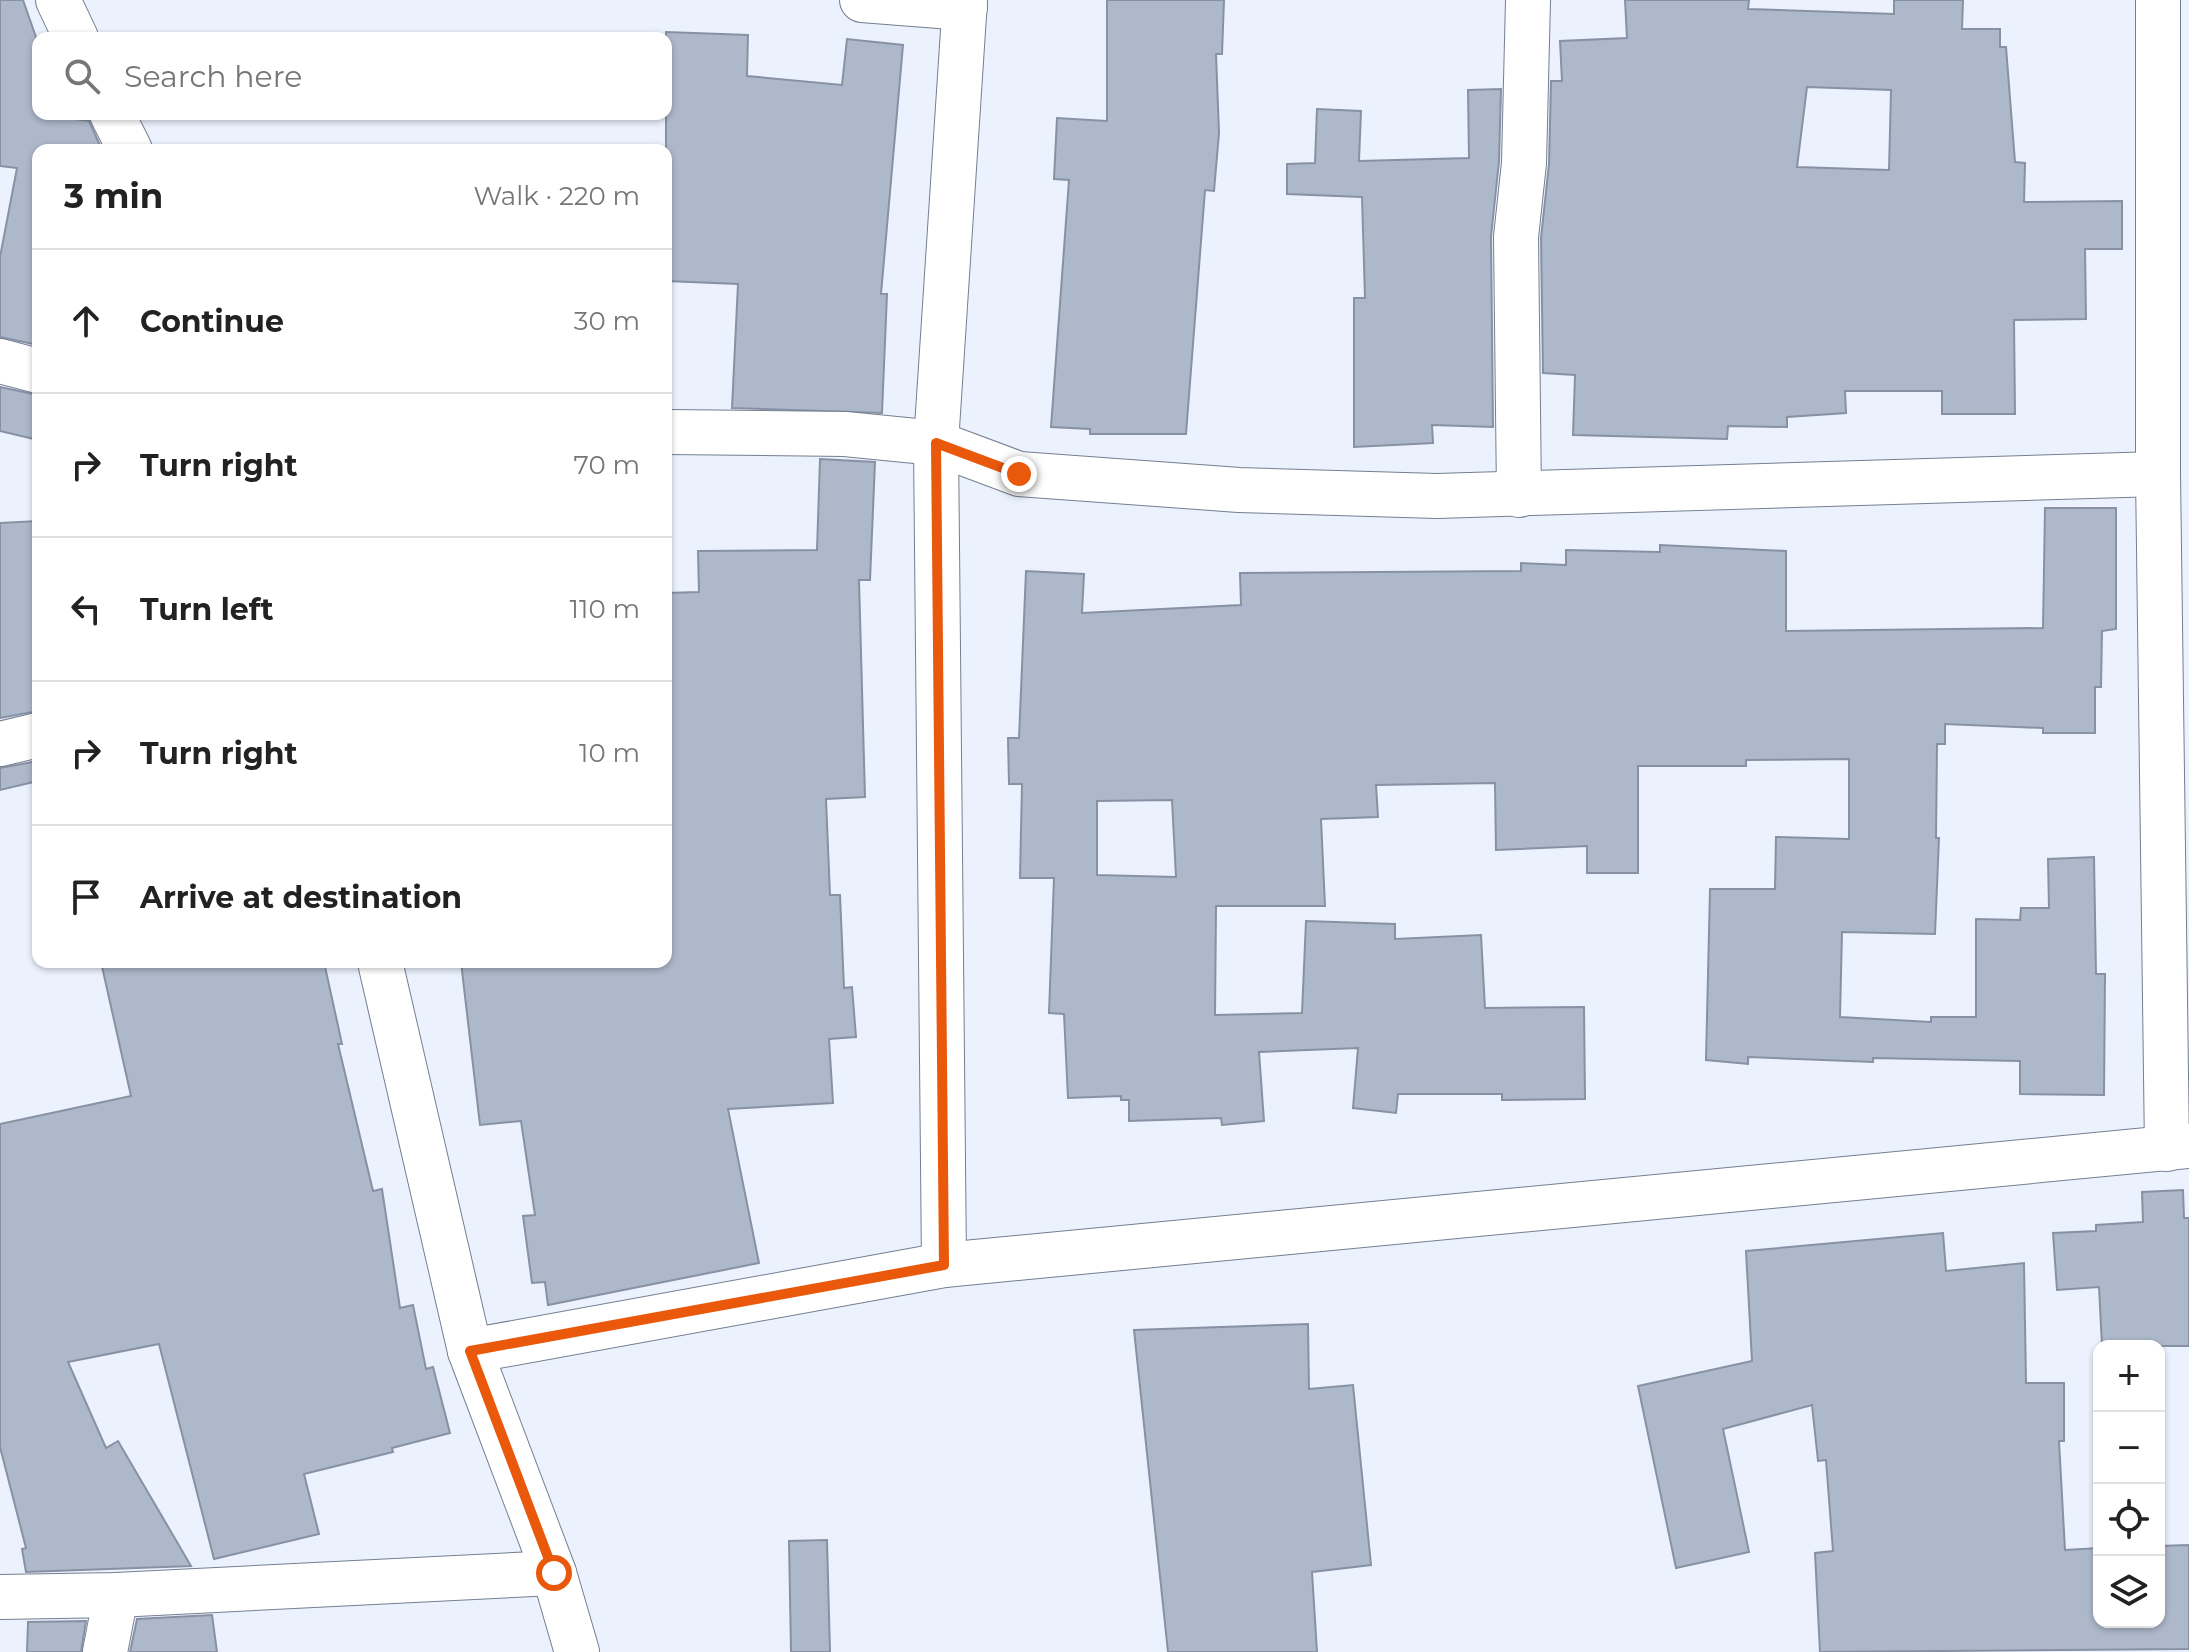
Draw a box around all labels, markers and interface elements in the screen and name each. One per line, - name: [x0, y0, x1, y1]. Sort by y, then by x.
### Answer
- search box: [32, 32, 672, 120]
- icon: search: [60, 54, 104, 98]
- text: Search here: [124, 58, 302, 95]
- text: 3 min: [64, 175, 163, 217]
- text: Walk · 220 m: [473, 180, 640, 212]
- icon: ahead: [64, 299, 108, 343]
- text: Continue: [140, 303, 284, 340]
- text: 30 m: [574, 305, 640, 337]
- icon: right: [64, 443, 108, 487]
- text: Turn right: [140, 447, 297, 484]
- text: 70 m: [574, 449, 640, 481]
- route end: [1001, 456, 1037, 492]
- icon: left: [64, 587, 108, 631]
- text: Turn left: [140, 591, 273, 628]
- text: 110 m: [570, 593, 640, 625]
- icon: right: [64, 731, 108, 775]
- text: Turn right: [140, 735, 297, 772]
- text: 10 m: [579, 737, 640, 769]
- icon: arrive: [64, 875, 108, 919]
- text: Arrive at destination: [140, 879, 462, 916]
- map controls: [2093, 1340, 2165, 1628]
- button: +: [2093, 1340, 2165, 1412]
- button: −: [2093, 1412, 2165, 1484]
- button: locate: [2093, 1484, 2165, 1556]
- route start: [536, 1555, 572, 1591]
- button: layers: [2093, 1556, 2165, 1628]

